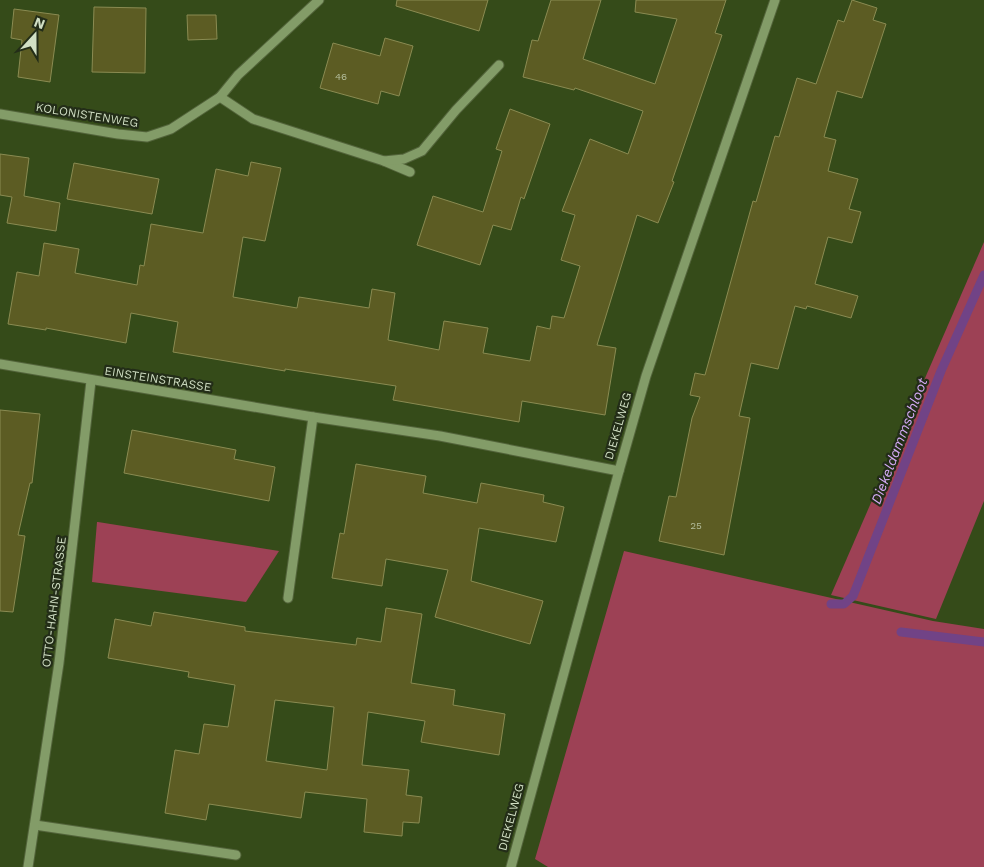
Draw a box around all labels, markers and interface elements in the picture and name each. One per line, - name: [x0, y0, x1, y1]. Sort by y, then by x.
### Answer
- north arrow: [10, 10, 60, 60]
- text: N: [32, 14, 47, 32]
- house number: 46: [335, 71, 347, 82]
- street label: KOLONISTENWEG: [35, 100, 139, 130]
- street label: EINSTEINSTRASSE: [104, 364, 213, 394]
- water label: Diekeldammschloot: [868, 376, 930, 506]
- street label: DIEKELWEG: [602, 391, 634, 461]
- house number: 25: [690, 520, 702, 531]
- street label: OTTO-HAHN-STRASSE: [39, 535, 69, 668]
- street label: DIEKELWEG: [495, 782, 527, 852]

